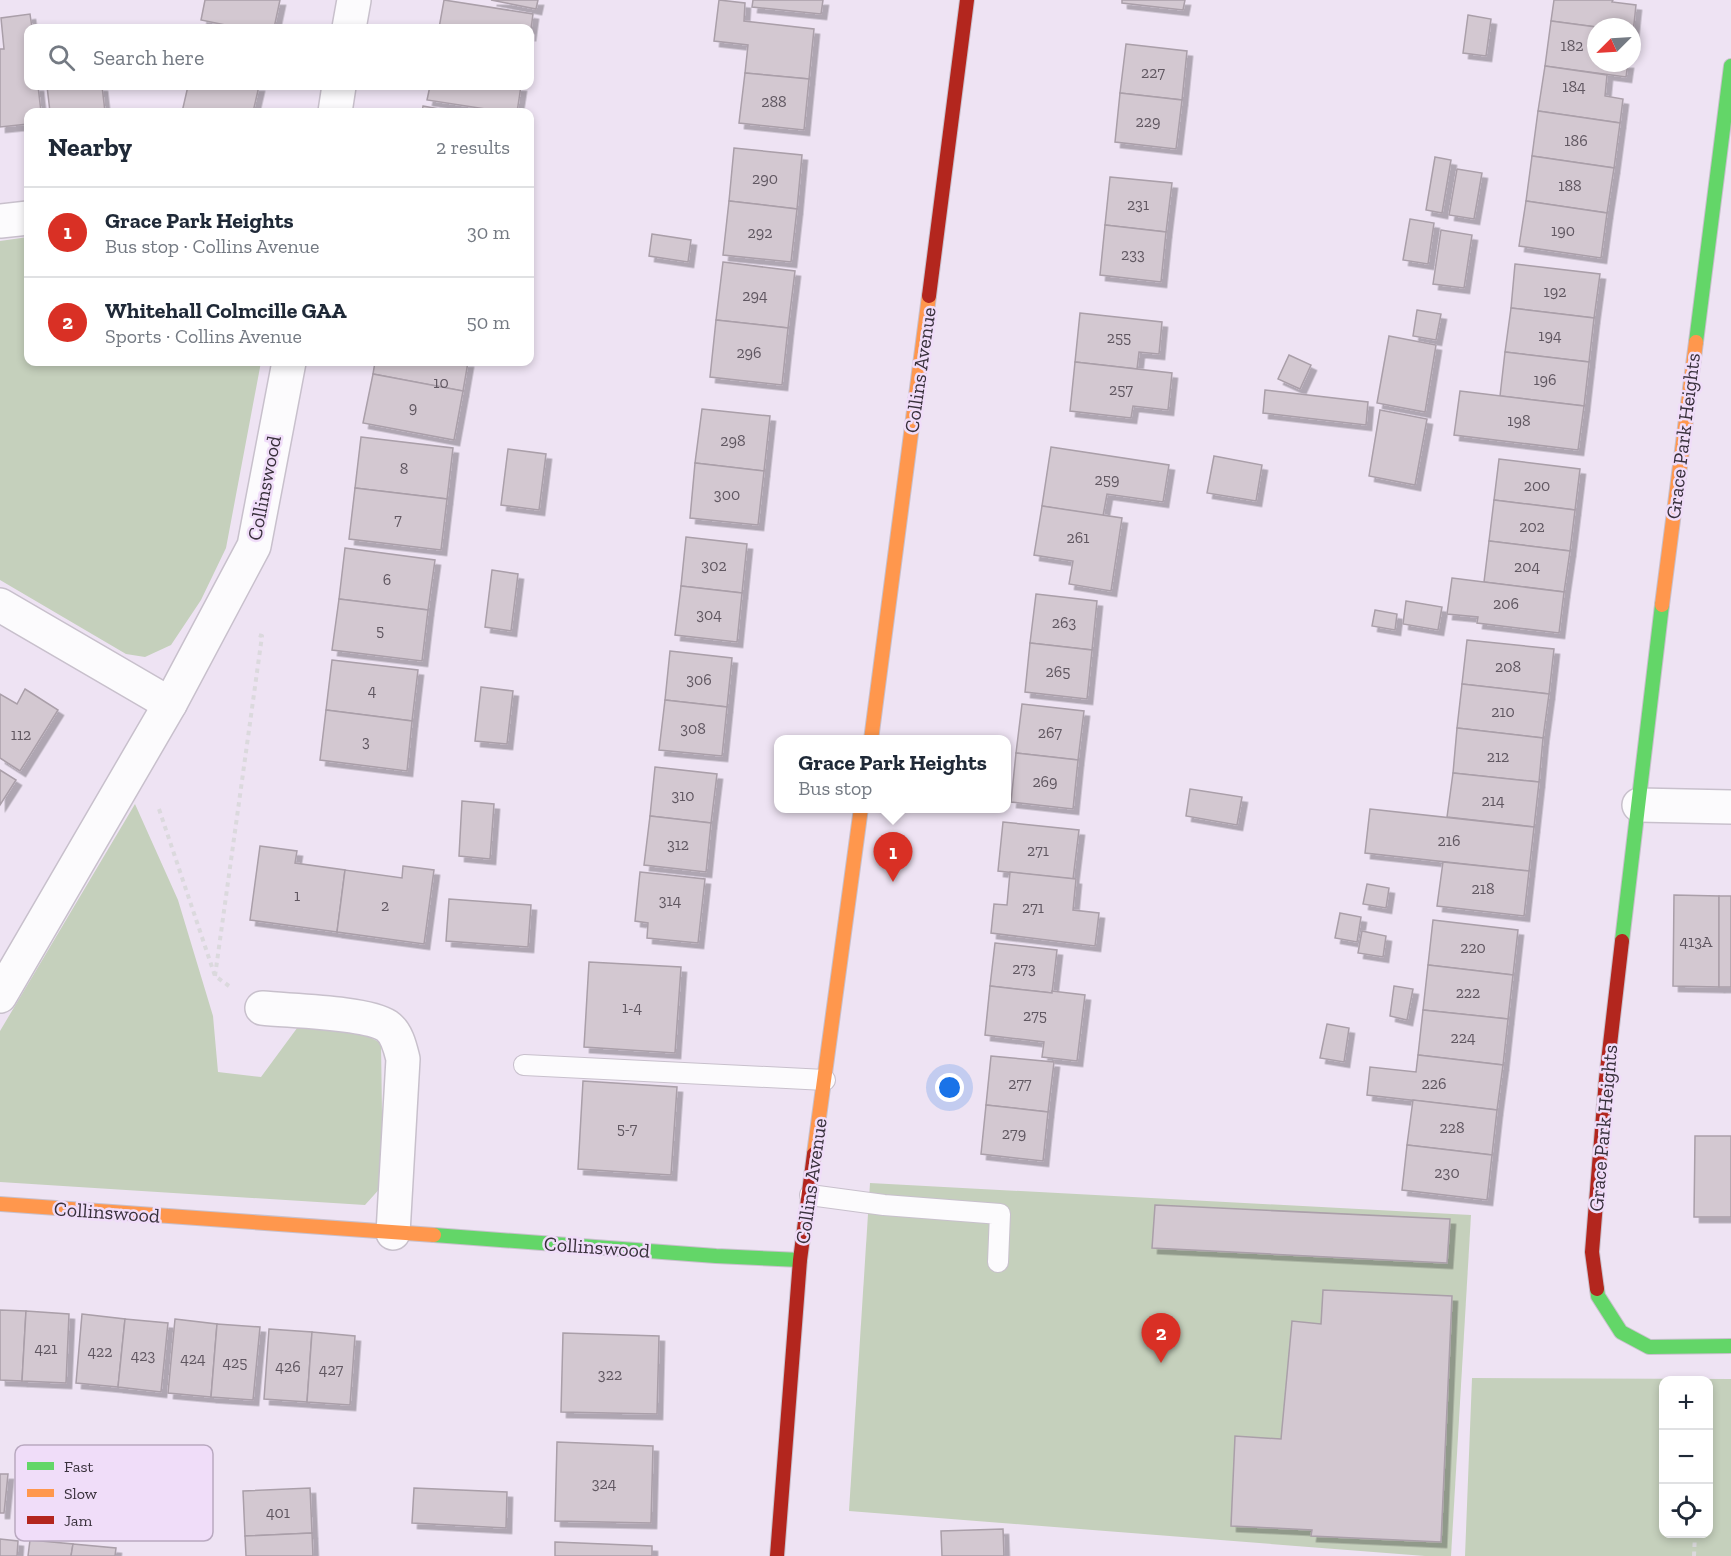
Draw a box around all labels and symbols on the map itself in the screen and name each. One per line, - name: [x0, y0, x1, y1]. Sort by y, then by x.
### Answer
- north arrow: [1587, 18, 1641, 72]
- house number: 182: [1560, 36, 1584, 55]
- house number: 227: [1141, 63, 1165, 82]
- house number: 184: [1562, 77, 1586, 96]
- house number: 288: [761, 92, 787, 111]
- house number: 229: [1136, 112, 1160, 131]
- house number: 186: [1564, 131, 1588, 150]
- house number: 290: [752, 169, 778, 188]
- house number: 188: [1558, 176, 1582, 195]
- house number: 231: [1127, 195, 1149, 214]
- house number: 190: [1551, 221, 1575, 240]
- house number: 292: [748, 223, 772, 242]
- house number: 233: [1121, 245, 1145, 264]
- house number: 192: [1544, 282, 1566, 301]
- house number: 294: [742, 286, 768, 305]
- street label: Collins Avenue: [899, 305, 941, 435]
- house number: 194: [1538, 326, 1562, 345]
- house number: 255: [1107, 328, 1131, 347]
- house number: 296: [736, 343, 762, 362]
- street label: Grace Park Heights: [1661, 352, 1705, 520]
- house number: 196: [1533, 370, 1557, 389]
- house number: 10: [433, 373, 449, 392]
- house number: 257: [1109, 380, 1133, 399]
- house number: 9: [409, 398, 417, 417]
- house number: 198: [1507, 411, 1531, 430]
- house number: 298: [720, 431, 746, 450]
- street label: Collinswood: [242, 434, 286, 542]
- house number: 8: [400, 459, 408, 478]
- house number: 259: [1095, 470, 1119, 489]
- house number: 200: [1524, 476, 1550, 495]
- house number: 300: [714, 485, 740, 504]
- house number: 7: [394, 510, 402, 529]
- house number: 202: [1519, 517, 1545, 536]
- house number: 261: [1067, 528, 1089, 547]
- house number: 302: [701, 556, 727, 575]
- house number: 204: [1514, 557, 1540, 576]
- house number: 6: [383, 570, 391, 589]
- house number: 206: [1493, 594, 1519, 613]
- house number: 304: [696, 605, 722, 624]
- house number: 263: [1052, 613, 1076, 632]
- house number: 5: [376, 621, 384, 640]
- house number: 208: [1495, 657, 1521, 676]
- house number: 265: [1046, 662, 1070, 681]
- house number: 306: [686, 670, 712, 689]
- house number: 4: [368, 681, 377, 700]
- house number: 210: [1491, 702, 1515, 721]
- house number: 308: [680, 719, 706, 738]
- house number: 267: [1038, 723, 1063, 742]
- house number: 112: [11, 725, 31, 744]
- house number: 3: [362, 732, 370, 751]
- house number: 212: [1487, 747, 1509, 766]
- house number: 269: [1032, 772, 1058, 791]
- house number: 310: [671, 786, 695, 805]
- house number: 214: [1481, 791, 1505, 810]
- house number: 216: [1438, 831, 1460, 850]
- pin: 1: [874, 832, 912, 882]
- house number: 312: [667, 835, 689, 854]
- house number: 271: [1027, 841, 1049, 860]
- house number: 218: [1471, 879, 1495, 898]
- house number: 1: [294, 886, 300, 905]
- house number: 314: [659, 891, 682, 910]
- house number: 2: [381, 896, 389, 915]
- house number: 271: [1022, 898, 1044, 917]
- house number: 413A: [1680, 932, 1713, 951]
- house number: 220: [1460, 938, 1486, 957]
- house number: 273: [1012, 959, 1036, 978]
- house number: 222: [1456, 983, 1480, 1002]
- house number: 1-4: [622, 998, 642, 1017]
- house number: 275: [1023, 1006, 1047, 1025]
- house number: 224: [1450, 1028, 1476, 1047]
- street label: Grace Park Heights: [1584, 1044, 1622, 1212]
- your location: [935, 1073, 964, 1102]
- house number: 277: [1008, 1074, 1032, 1093]
- house number: 226: [1422, 1074, 1446, 1093]
- street label: Collins Avenue: [790, 1116, 832, 1246]
- house number: 228: [1439, 1118, 1465, 1137]
- house number: 5-7: [617, 1119, 638, 1138]
- house number: 279: [1002, 1124, 1026, 1143]
- house number: 230: [1434, 1163, 1460, 1182]
- street label: Collinswood: [53, 1196, 161, 1228]
- street label: Collinswood: [543, 1231, 651, 1263]
- pin: 2: [1142, 1314, 1180, 1363]
- house number: 421: [34, 1339, 58, 1358]
- house number: 422: [87, 1342, 113, 1361]
- house number: 423: [131, 1346, 156, 1365]
- house number: 424: [180, 1349, 206, 1368]
- house number: 425: [222, 1353, 248, 1372]
- house number: 426: [275, 1357, 301, 1376]
- house number: 427: [319, 1360, 344, 1379]
- house number: 322: [598, 1365, 622, 1384]
- legend: [15, 1445, 213, 1541]
- text: Fast: [64, 1457, 93, 1476]
- house number: 324: [592, 1474, 617, 1493]
- text: Slow: [64, 1484, 98, 1503]
- house number: 401: [266, 1503, 290, 1522]
- text: Jam: [64, 1511, 93, 1530]

